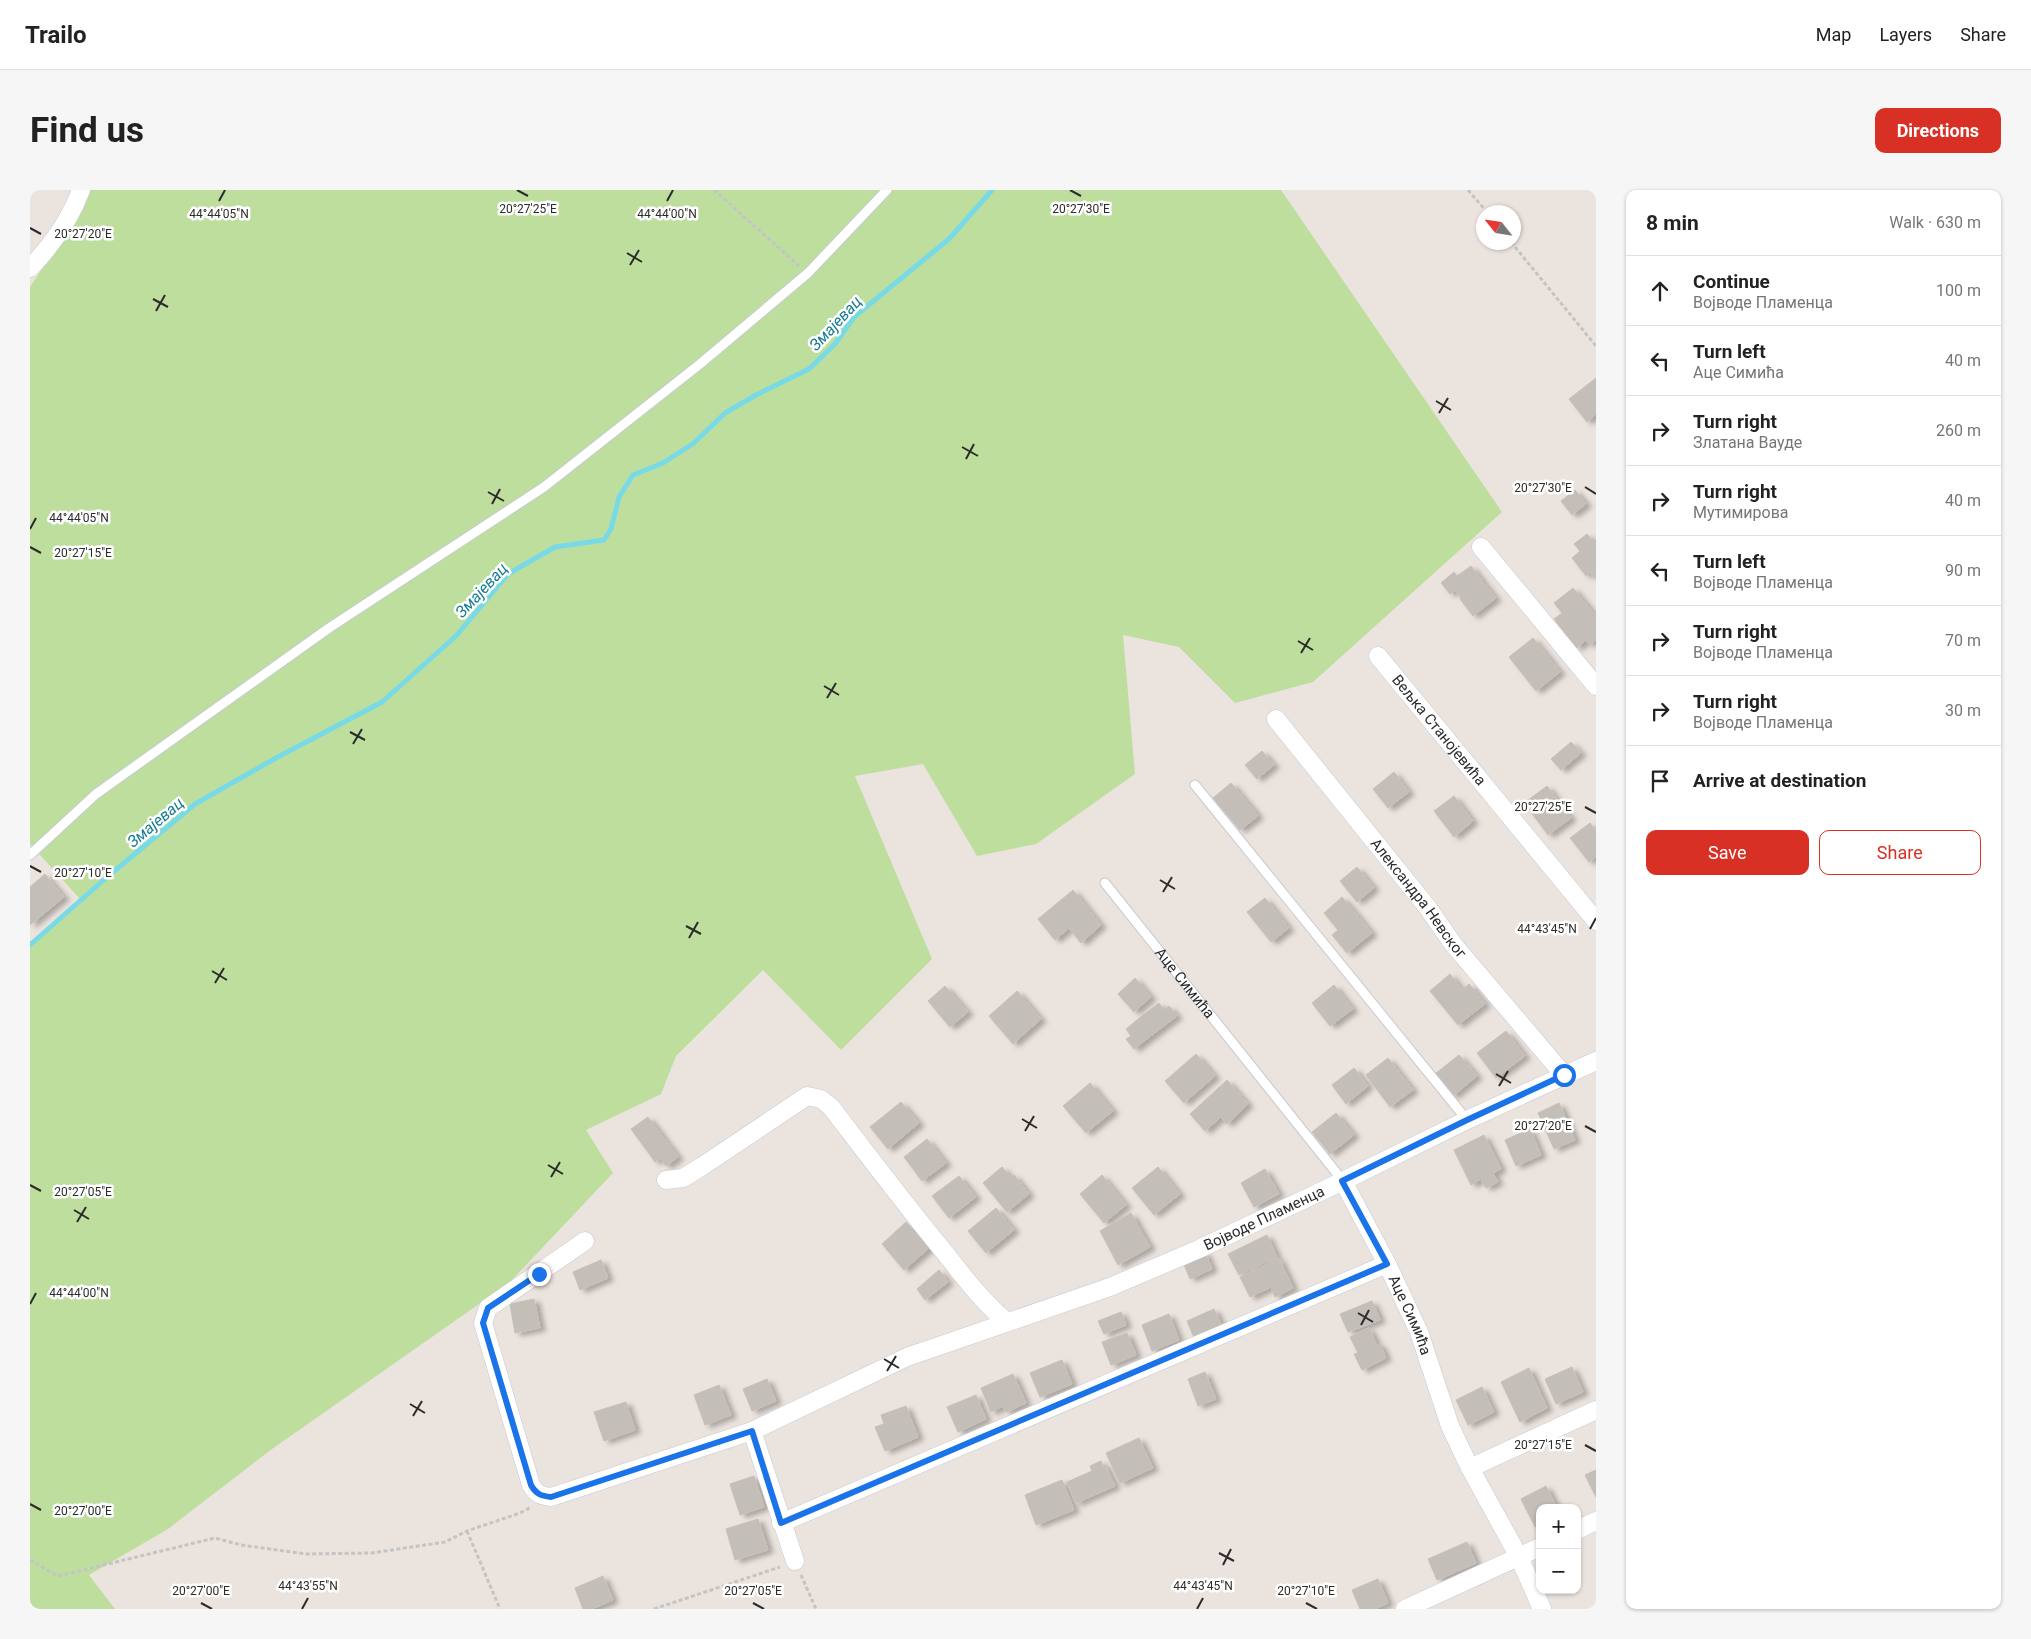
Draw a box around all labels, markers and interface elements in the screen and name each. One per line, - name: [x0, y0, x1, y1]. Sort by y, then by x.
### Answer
- text: Trailo: [25, 21, 87, 49]
- text: Map: [1816, 24, 1851, 45]
- text: Layers: [1879, 24, 1932, 45]
- text: Share: [1960, 24, 2006, 45]
- button: Directions: [1875, 108, 2001, 153]
- text: Find us: [30, 110, 144, 151]
- text: 20°27'25"E: [499, 202, 557, 216]
- text: 20°27'30"E: [1052, 202, 1110, 216]
- north arrow: [1476, 205, 1521, 250]
- text: 44°44'05"N: [189, 207, 249, 221]
- text: 44°44'00"N: [637, 207, 697, 221]
- text: 8 min: [1646, 211, 1699, 235]
- text: Walk · 630 m: [1889, 213, 1981, 232]
- text: 20°27'20"E: [54, 227, 112, 241]
- text: Continue: [1693, 270, 1770, 293]
- icon: ahead: [1646, 277, 1674, 305]
- text: 100 m: [1936, 281, 1981, 300]
- water label: Змајевац: [805, 292, 865, 355]
- text: Војводе Пламенца: [1693, 293, 1833, 312]
- text: Turn left: [1693, 340, 1766, 363]
- icon: left: [1646, 347, 1674, 375]
- text: 40 m: [1945, 351, 1981, 370]
- text: Аце Симића: [1693, 363, 1784, 382]
- text: Turn right: [1693, 410, 1777, 433]
- icon: right: [1646, 417, 1674, 445]
- text: 260 m: [1936, 421, 1981, 440]
- text: Златана Вауде: [1693, 433, 1802, 452]
- text: Turn right: [1693, 480, 1777, 503]
- text: 20°27'30"E: [1514, 481, 1572, 495]
- icon: right: [1646, 487, 1674, 515]
- text: 40 m: [1945, 491, 1981, 510]
- text: Мутимирова: [1693, 503, 1789, 522]
- text: 44°44'05"N: [49, 511, 109, 525]
- text: 20°27'15"E: [54, 546, 112, 560]
- text: Turn left: [1693, 550, 1766, 573]
- icon: left: [1646, 557, 1674, 585]
- water label: Змајевац: [451, 559, 511, 622]
- text: 90 m: [1945, 561, 1981, 580]
- text: Војводе Пламенца: [1693, 573, 1833, 592]
- text: Turn right: [1693, 620, 1777, 643]
- icon: right: [1646, 627, 1674, 655]
- text: 70 m: [1945, 631, 1981, 650]
- text: Војводе Пламенца: [1693, 643, 1833, 662]
- street label: Вељка Станојевића: [1388, 671, 1490, 789]
- text: Turn right: [1693, 690, 1777, 713]
- icon: right: [1646, 697, 1674, 725]
- text: 30 m: [1945, 701, 1981, 720]
- text: Војводе Пламенца: [1693, 713, 1833, 732]
- icon: arrive: [1646, 767, 1674, 795]
- text: Arrive at destination: [1693, 769, 1866, 792]
- water label: Змајевац: [123, 793, 187, 851]
- text: 20°27'25"E: [1514, 800, 1572, 814]
- button: Save: [1646, 830, 1809, 875]
- button: Share: [1819, 830, 1981, 875]
- street label: Александра Невског: [1367, 835, 1471, 963]
- text: 20°27'10"E: [54, 866, 112, 880]
- text: 44°43'45"N: [1517, 922, 1577, 936]
- street label: Аце Симића: [1151, 944, 1219, 1022]
- route start: [1553, 1064, 1576, 1087]
- text: 20°27'20"E: [1514, 1119, 1572, 1133]
- street label: Војводе Пламенца: [1201, 1182, 1327, 1254]
- text: 20°27'05"E: [54, 1185, 112, 1199]
- route end: [528, 1263, 551, 1286]
- street label: Аце Симића: [1385, 1272, 1435, 1357]
- text: 44°44'00"N: [49, 1286, 109, 1300]
- text: 20°27'15"E: [1514, 1438, 1572, 1452]
- text: 20°27'00"E: [54, 1504, 112, 1518]
- map controls: [1536, 1504, 1581, 1594]
- button: +: [1536, 1504, 1581, 1549]
- button: −: [1536, 1549, 1581, 1594]
- text: 44°43'55"N: [278, 1579, 338, 1593]
- text: 44°43'45"N: [1173, 1579, 1233, 1593]
- text: 20°27'00"E: [172, 1584, 230, 1598]
- text: 20°27'05"E: [724, 1584, 782, 1598]
- text: 20°27'10"E: [1277, 1584, 1335, 1598]

